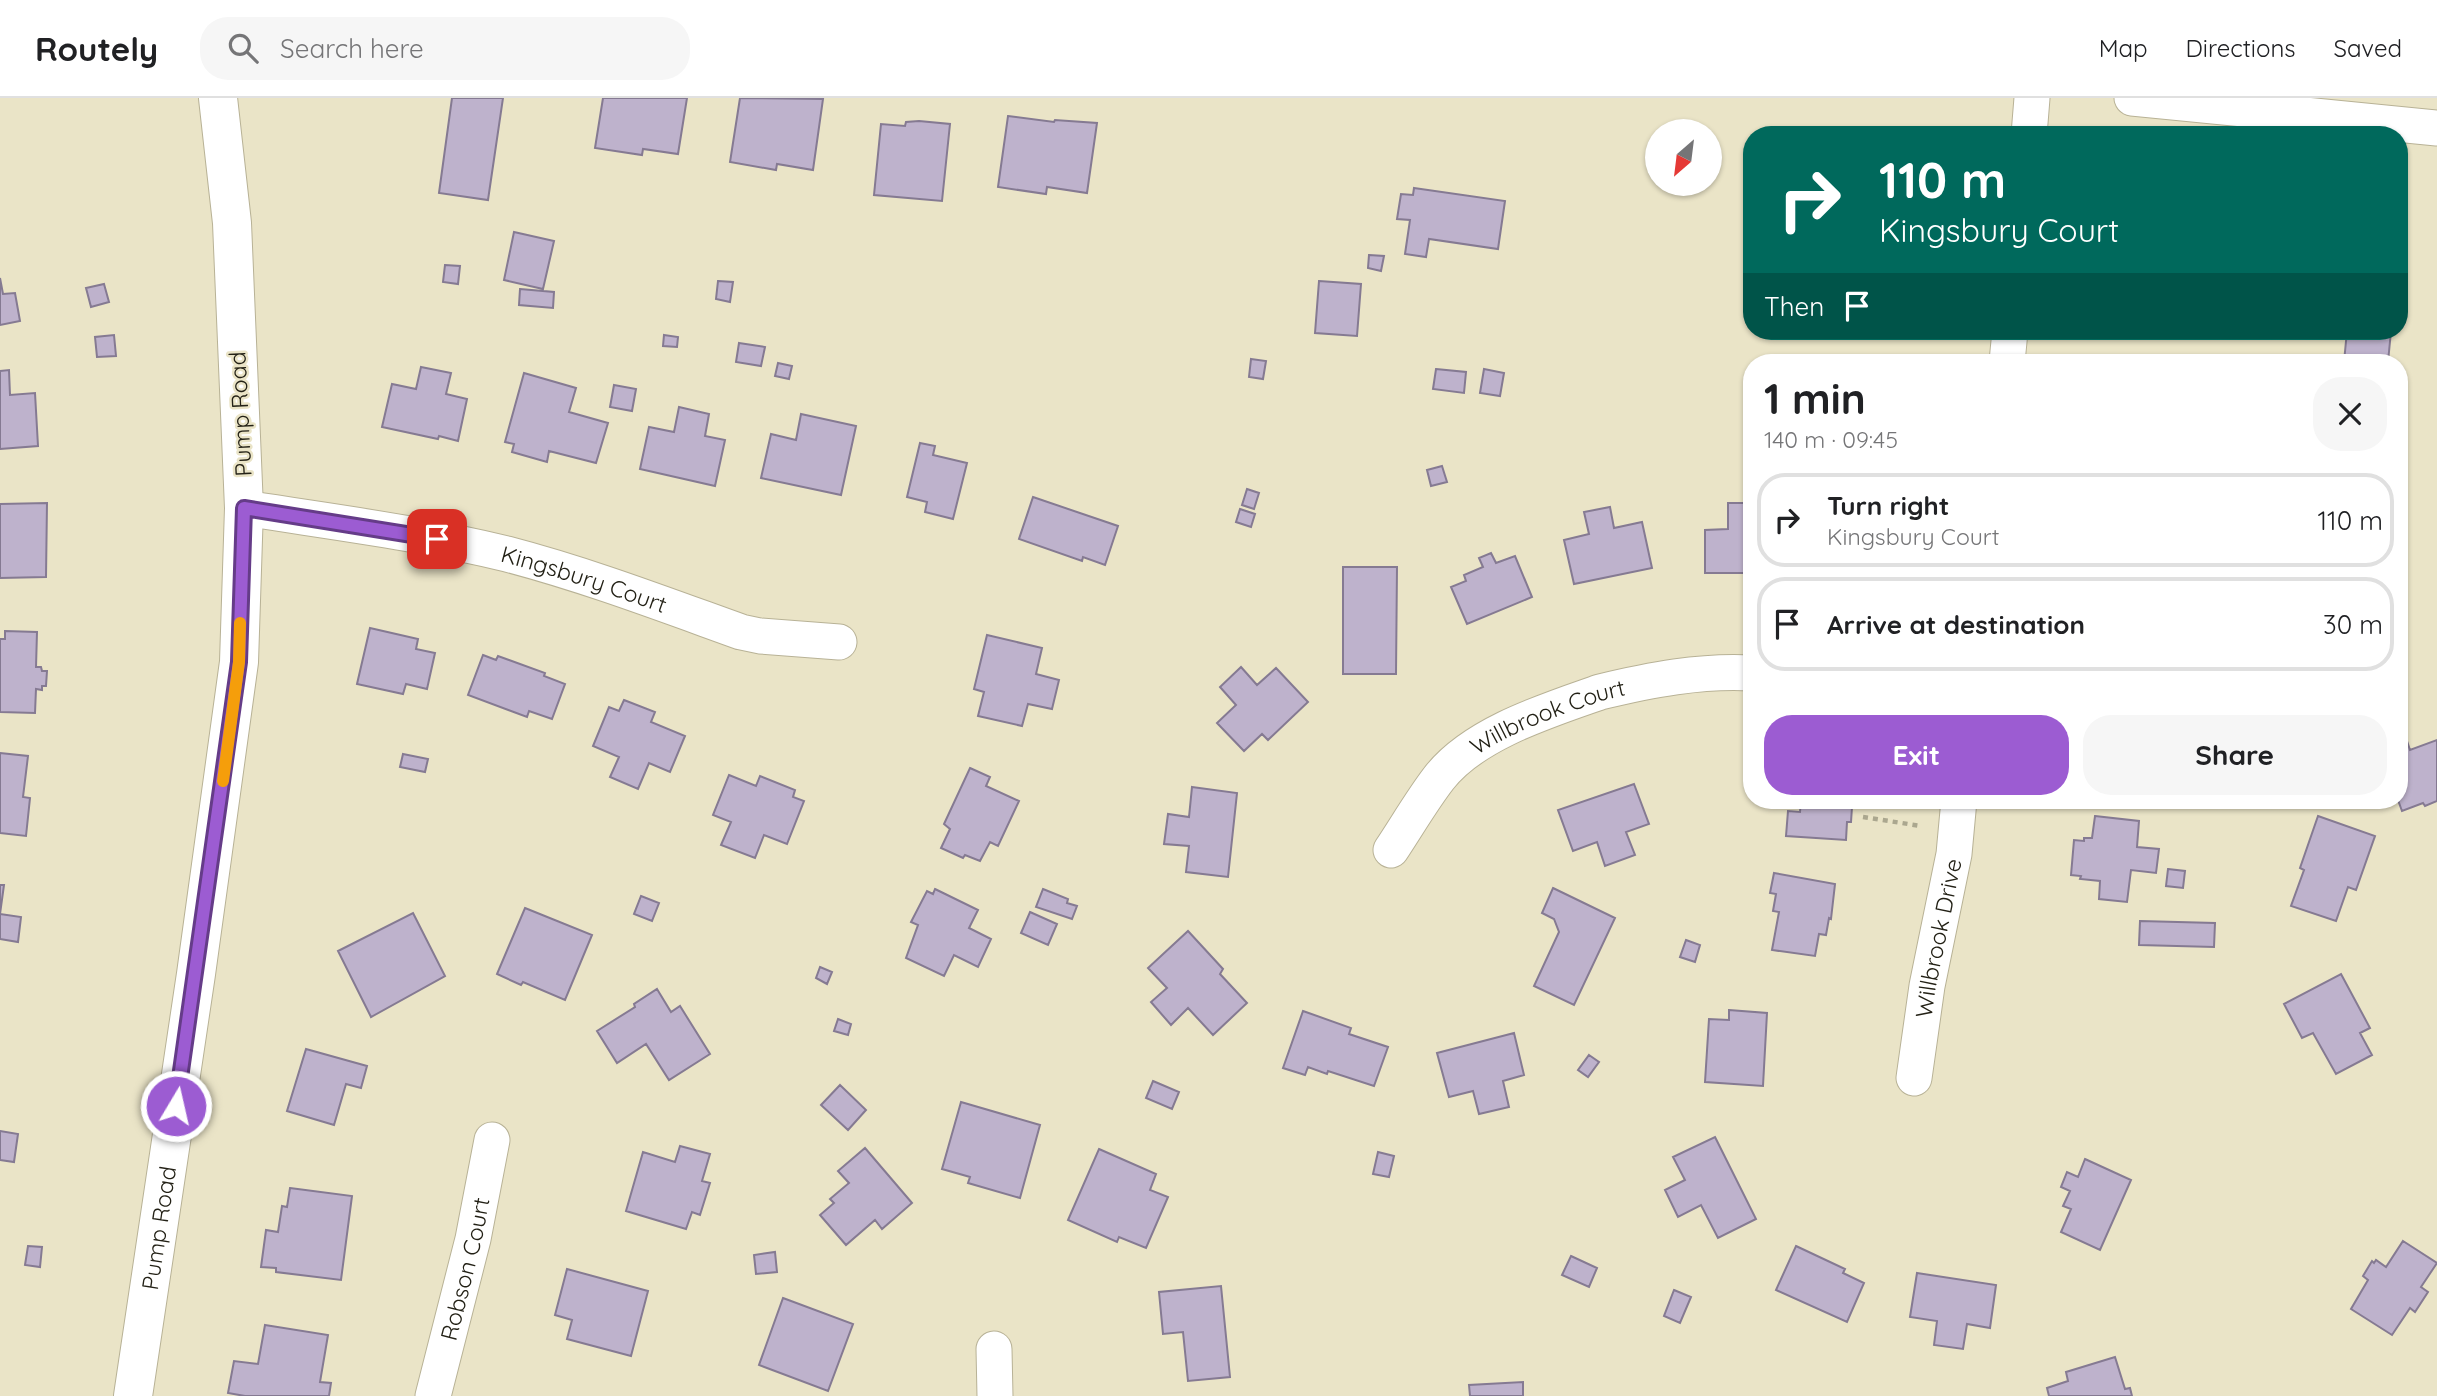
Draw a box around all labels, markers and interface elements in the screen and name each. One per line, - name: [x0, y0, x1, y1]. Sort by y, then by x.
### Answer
- search box: [200, 17, 690, 80]
- text: Routely: [35, 28, 158, 69]
- icon: search: [224, 29, 262, 67]
- text: Search here: [280, 32, 424, 65]
- text: Map: [2099, 33, 2148, 63]
- text: Directions: [2186, 33, 2296, 63]
- text: Saved: [2334, 33, 2402, 63]
- north arrow: [1645, 119, 1722, 196]
- map controls: [1645, 119, 1722, 196]
- text: 110 m: [1879, 149, 2006, 210]
- icon: right: [1764, 154, 1855, 245]
- text: Kingsbury Court: [1879, 210, 2119, 250]
- icon: arrive: [1838, 287, 1876, 325]
- text: Then: [1764, 290, 1824, 323]
- street label: Pump Road: [222, 351, 258, 477]
- text: 1 min: [1764, 372, 1866, 425]
- button: close: [2313, 377, 2387, 451]
- text: 140 m · 09:45: [1764, 425, 1898, 454]
- text: Turn right: [1827, 489, 1949, 522]
- icon: right: [1768, 501, 1806, 539]
- text: 110 m: [2317, 504, 2383, 537]
- pin: [407, 509, 467, 569]
- icon: arrive: [418, 520, 456, 558]
- text: Kingsbury Court: [1827, 522, 2000, 551]
- street label: Kingsbury Court: [498, 539, 671, 619]
- icon: arrive: [1768, 605, 1806, 643]
- text: Arrive at destination: [1827, 608, 2085, 641]
- text: 30 m: [2323, 608, 2383, 641]
- street label: Willbrook Court: [1464, 672, 1628, 760]
- button: Exit: [1764, 715, 2069, 795]
- button: Share: [2083, 715, 2387, 795]
- street label: Willbrook Drive: [1908, 856, 1967, 1020]
- position arrow: [139, 1069, 213, 1143]
- street label: Pump Road: [135, 1164, 182, 1292]
- street label: Robson Court: [433, 1195, 495, 1343]

